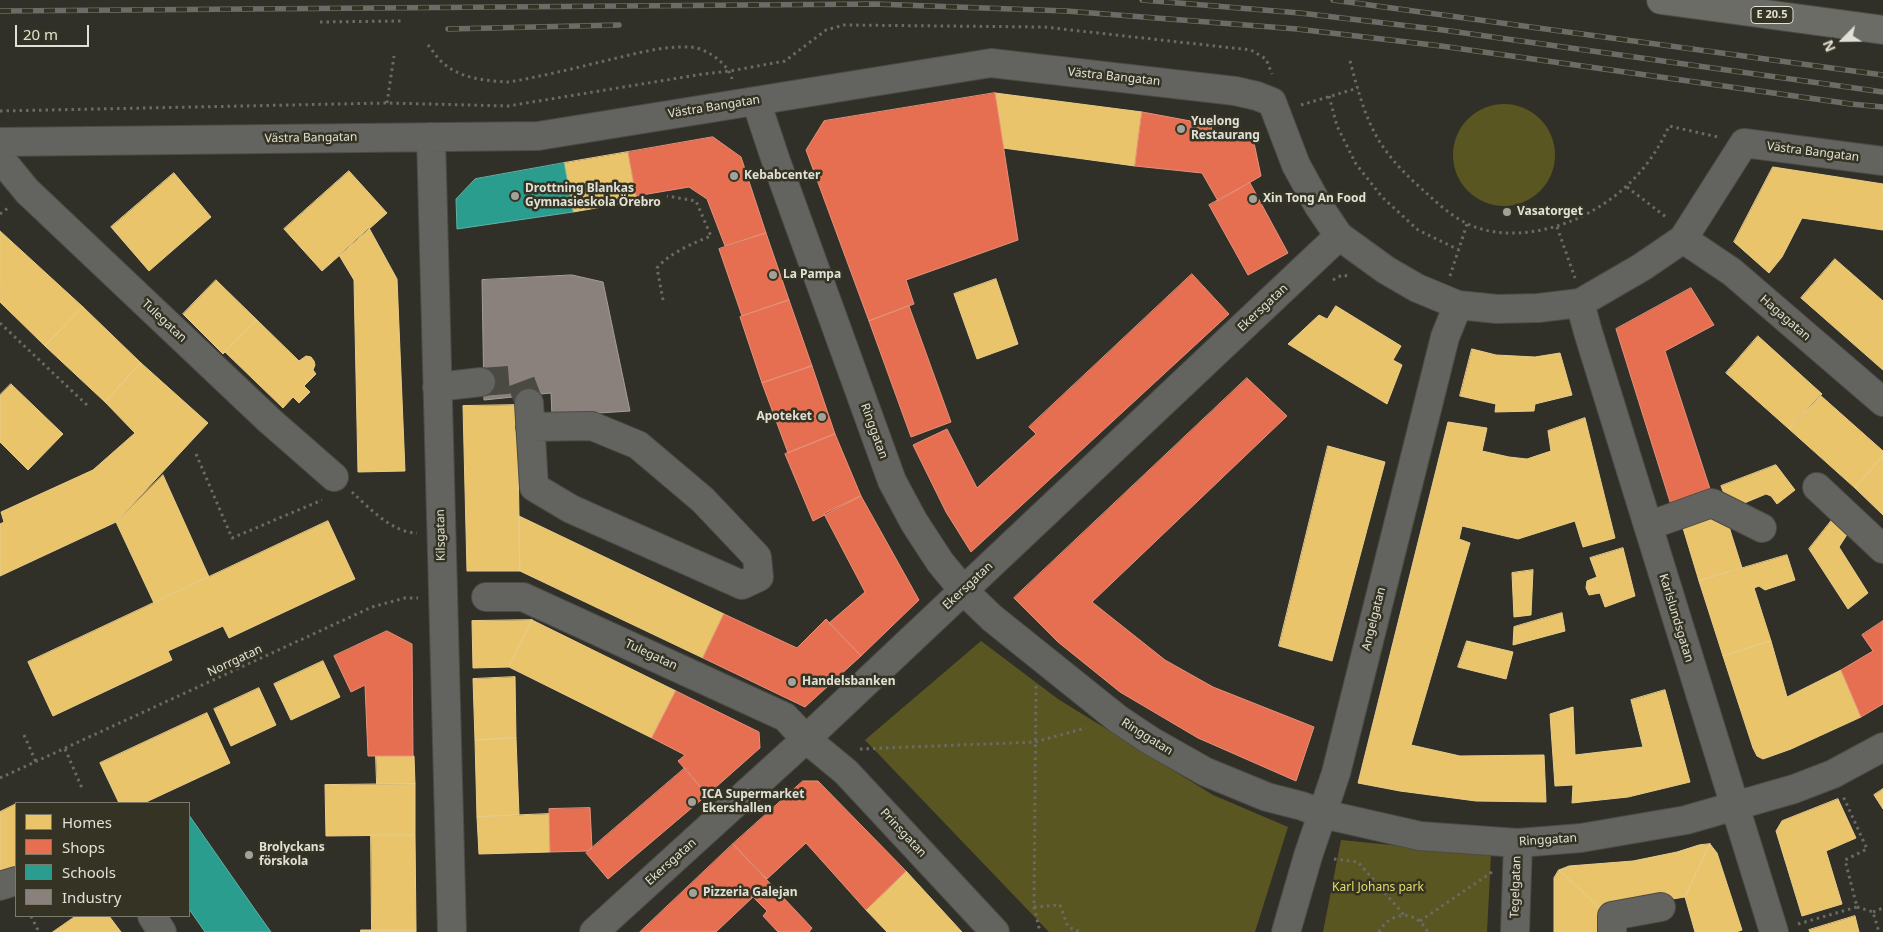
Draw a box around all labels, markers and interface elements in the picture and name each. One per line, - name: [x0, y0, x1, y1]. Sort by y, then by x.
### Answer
- road number: E 20.5: [1751, 6, 1793, 24]
- scale bar: [18, 15, 91, 47]
- north arrow: [1818, 15, 1868, 65]
- text: 20 m: [23, 24, 58, 44]
- text: N: [1818, 37, 1840, 55]
- street label: Västra Bangatan: [1067, 65, 1161, 89]
- street label: Västra Bangatan: [667, 93, 761, 121]
- place label: Yuelong Restaurang: [1191, 115, 1260, 143]
- marker: Yuelong Restaurang: [1175, 123, 1187, 135]
- street label: Västra Bangatan: [264, 130, 358, 146]
- street label: Västra Bangatan: [1766, 139, 1860, 165]
- place label: Kebabcenter: [744, 169, 820, 183]
- marker: Kebabcenter: [728, 170, 740, 182]
- place label: Drottning Blankas Gymnasieskola Örebro: [525, 182, 661, 210]
- marker: Drottning Blankas Gymnasieskola Örebro: [509, 190, 521, 202]
- place label: Xin Tong An Food: [1263, 192, 1366, 206]
- marker: Xin Tong An Food: [1247, 193, 1259, 205]
- place label: Vasatorget: [1517, 205, 1583, 219]
- marker: Vasatorget: [1501, 206, 1513, 218]
- place label: La Pampa: [783, 268, 841, 282]
- marker: La Pampa: [767, 269, 779, 281]
- street label: Ekersgatan: [1235, 281, 1291, 335]
- street label: Hagagatan: [1757, 292, 1813, 344]
- street label: Tulegatan: [139, 297, 189, 345]
- street label: Ringgatan: [857, 401, 891, 461]
- place label: Apoteket: [756, 410, 812, 424]
- marker: Apoteket: [816, 411, 828, 423]
- street label: Kilsgatan: [433, 509, 449, 561]
- street label: Ekersgatan: [940, 559, 996, 613]
- street label: Karlslundsgatan: [1656, 572, 1696, 664]
- street label: Angelgatan: [1359, 586, 1389, 652]
- street label: Tulegatan: [623, 637, 679, 673]
- street label: Norrgatan: [205, 642, 265, 680]
- place label: Handelsbanken: [802, 675, 895, 689]
- marker: Handelsbanken: [786, 676, 798, 688]
- street label: Ringgatan: [1119, 716, 1175, 758]
- place label: ICA Supermarket Ekershallen: [702, 788, 804, 816]
- marker: ICA Supermarket Ekershallen: [686, 796, 698, 808]
- legend: [15, 802, 190, 917]
- street label: Prinsgatan: [877, 806, 929, 860]
- text: Homes: [62, 812, 112, 832]
- street label: Ringgatan: [1519, 831, 1577, 849]
- street label: Ekersgatan: [643, 836, 699, 888]
- text: Shops: [62, 837, 105, 857]
- place label: Brolyckans förskola: [259, 841, 325, 869]
- marker: Brolyckans förskola: [243, 849, 255, 861]
- street label: Tegelgatan: [1508, 856, 1524, 918]
- text: Schools: [62, 862, 116, 882]
- park label: Karl Johans park: [1332, 881, 1424, 895]
- place label: Pizzeria Galejan: [703, 886, 797, 900]
- text: Industry: [62, 887, 121, 907]
- marker: Pizzeria Galejan: [687, 887, 699, 899]

